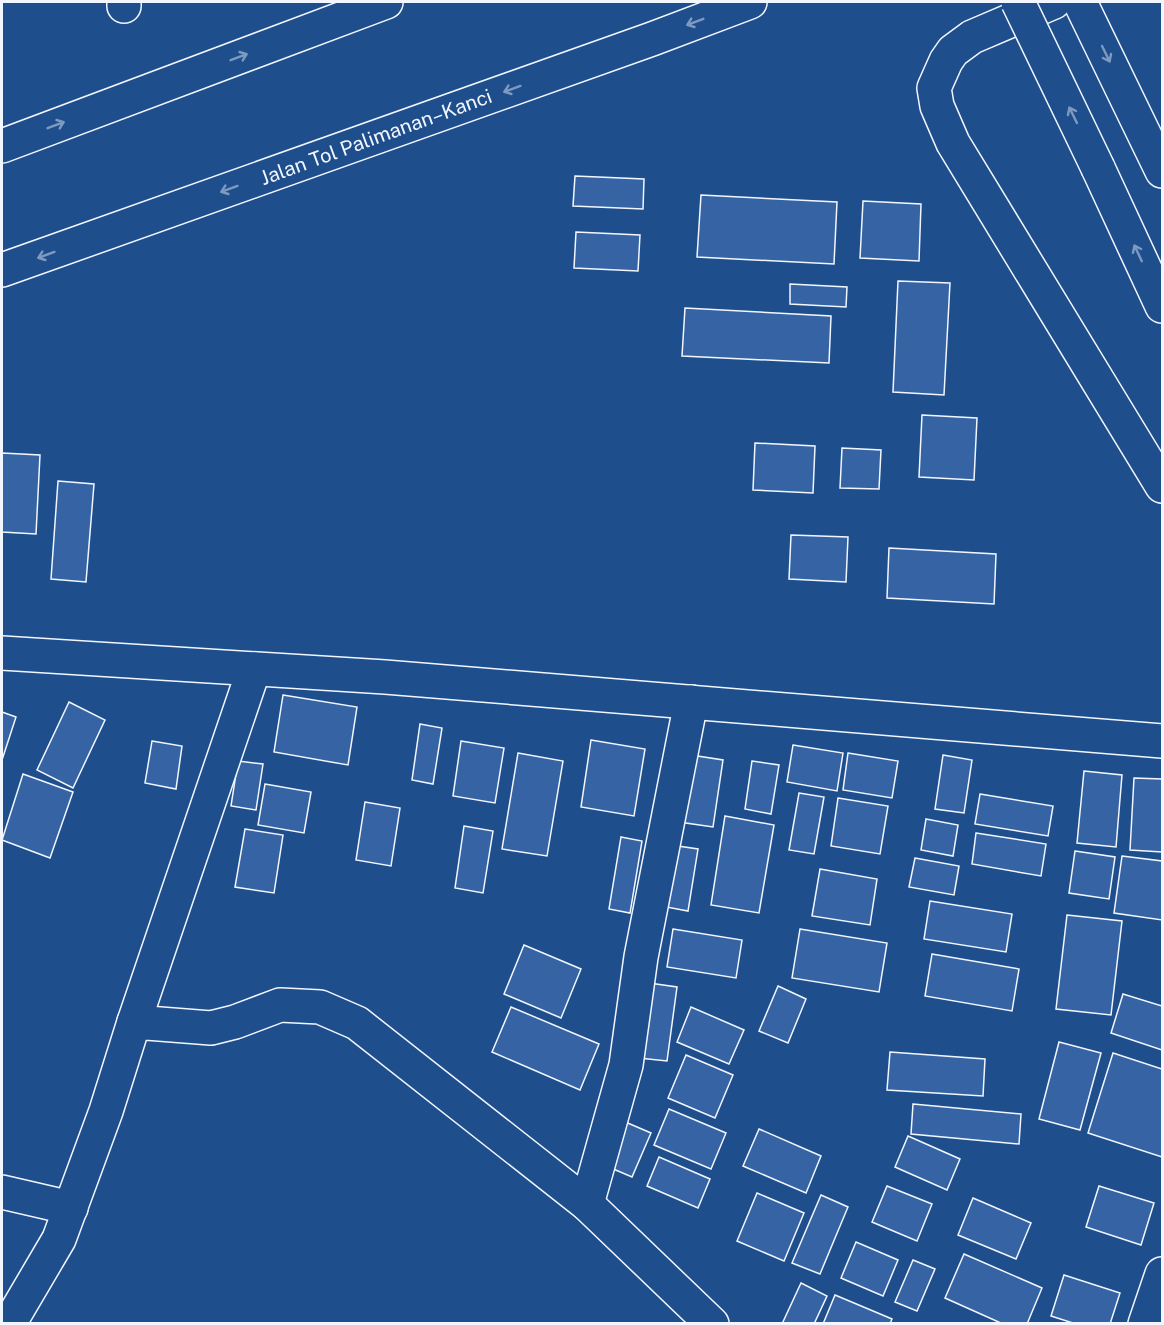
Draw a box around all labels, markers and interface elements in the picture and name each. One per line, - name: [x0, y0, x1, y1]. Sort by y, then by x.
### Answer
- one-way arrow: [687, 18, 705, 29]
- one-way arrow: [1100, 45, 1112, 63]
- one-way arrow: [229, 51, 248, 62]
- street label: Jalan Tol Palimanan–Kanci: [257, 84, 495, 190]
- one-way arrow: [503, 84, 522, 95]
- one-way arrow: [1066, 106, 1078, 124]
- one-way arrow: [46, 119, 65, 130]
- one-way arrow: [220, 185, 239, 196]
- one-way arrow: [1131, 245, 1143, 263]
- one-way arrow: [37, 250, 56, 261]

